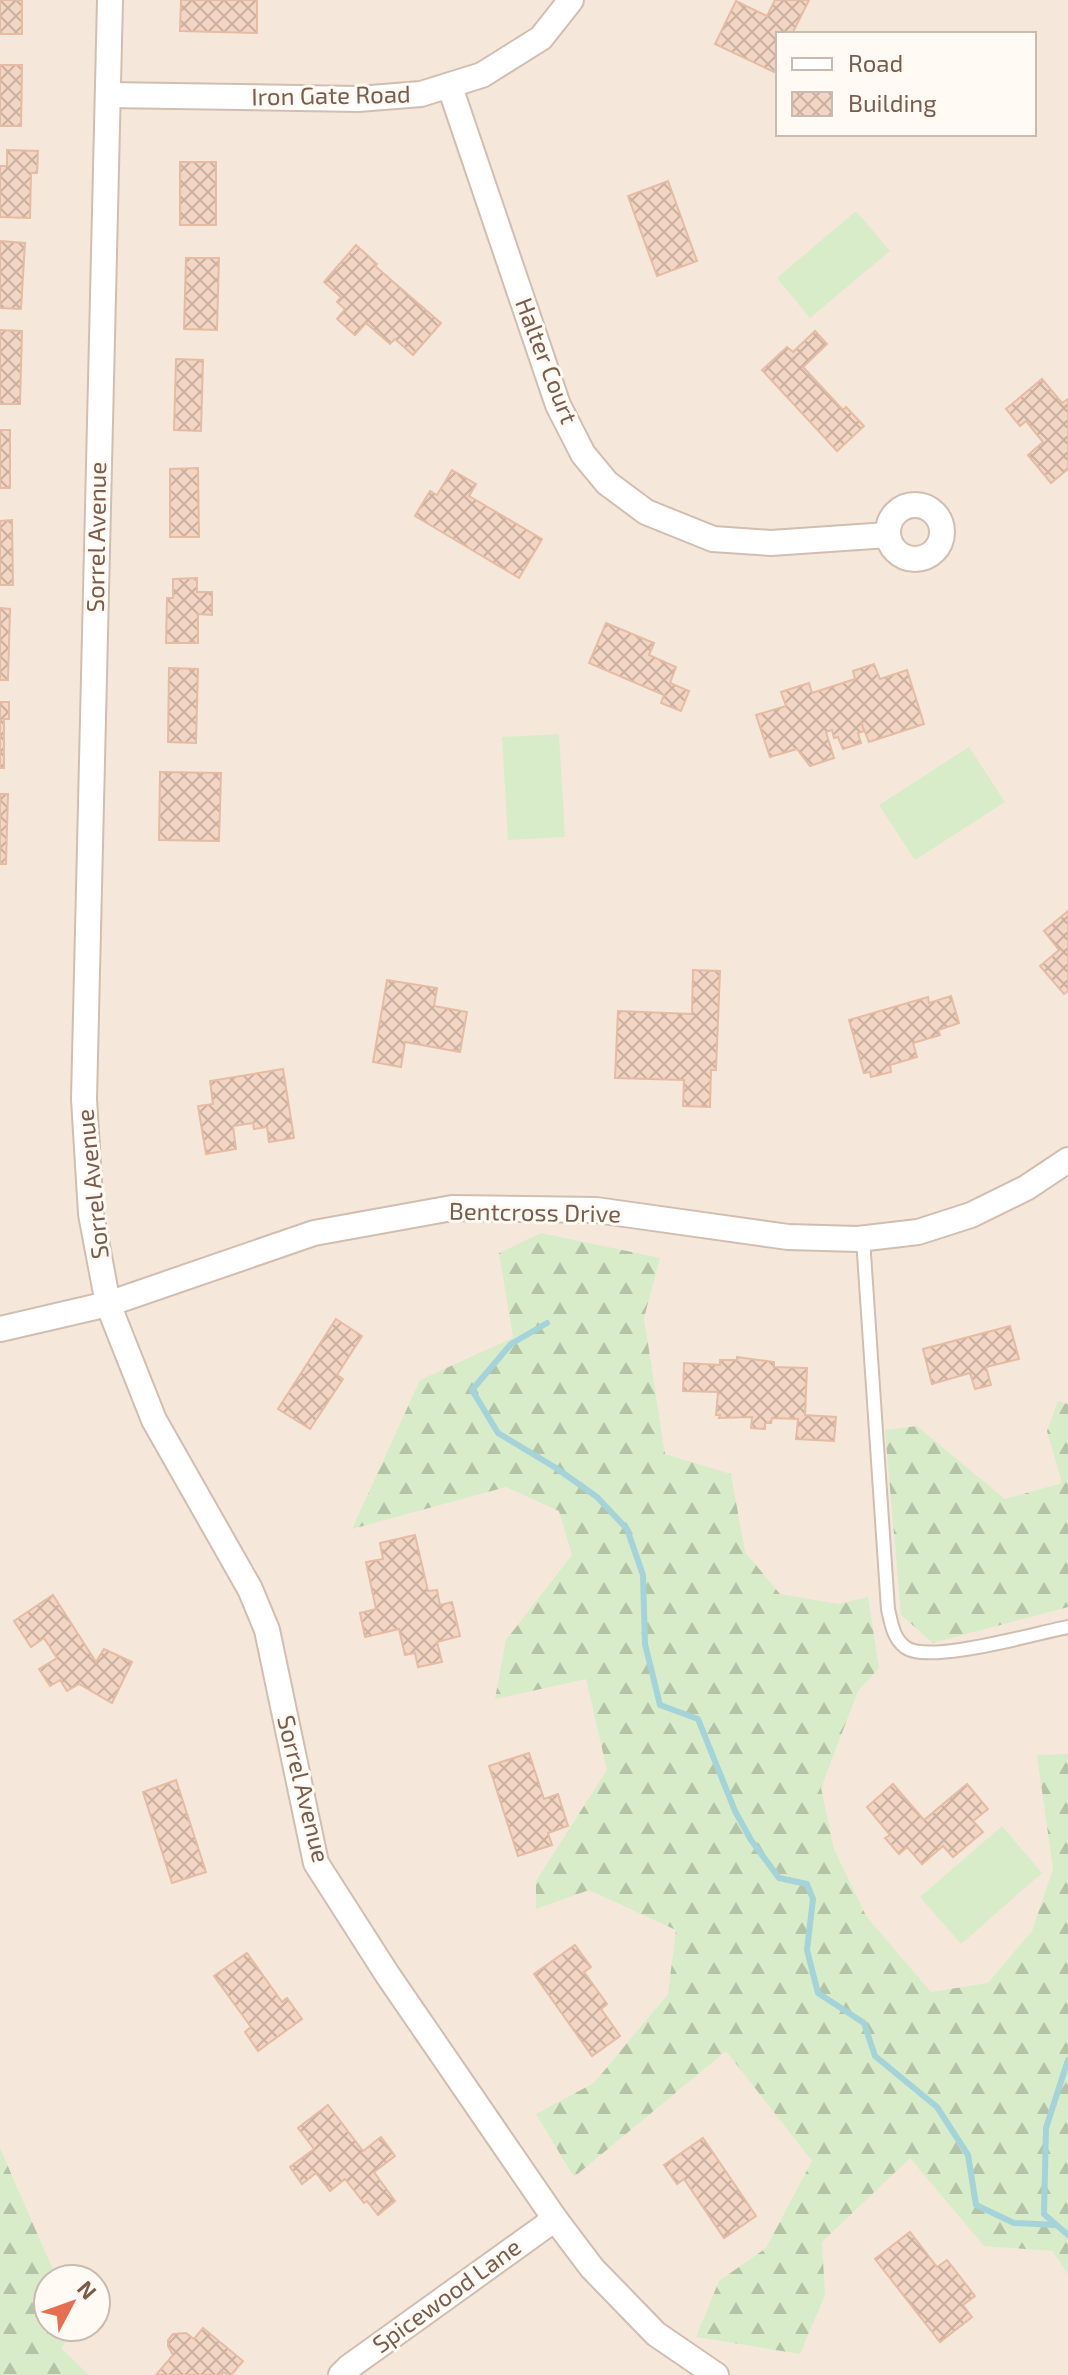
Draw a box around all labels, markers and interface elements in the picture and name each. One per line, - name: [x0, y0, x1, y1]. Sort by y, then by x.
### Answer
- legend: [776, 32, 1036, 136]
- text: Road: [848, 48, 903, 77]
- street label: Iron Gate Road: [251, 79, 411, 110]
- text: Building: [848, 88, 937, 117]
- street label: Halter Court: [510, 293, 585, 427]
- street label: Sorrel Avenue: [80, 461, 111, 613]
- street label: Sorrel Avenue: [69, 1108, 114, 1261]
- street label: Bentcross Drive: [449, 1195, 621, 1228]
- street label: Sorrel Avenue: [272, 1712, 337, 1865]
- street label: Spicewood Lane: [366, 2231, 526, 2358]
- north arrow: [32, 2263, 112, 2343]
- text: N: [73, 2275, 103, 2304]

